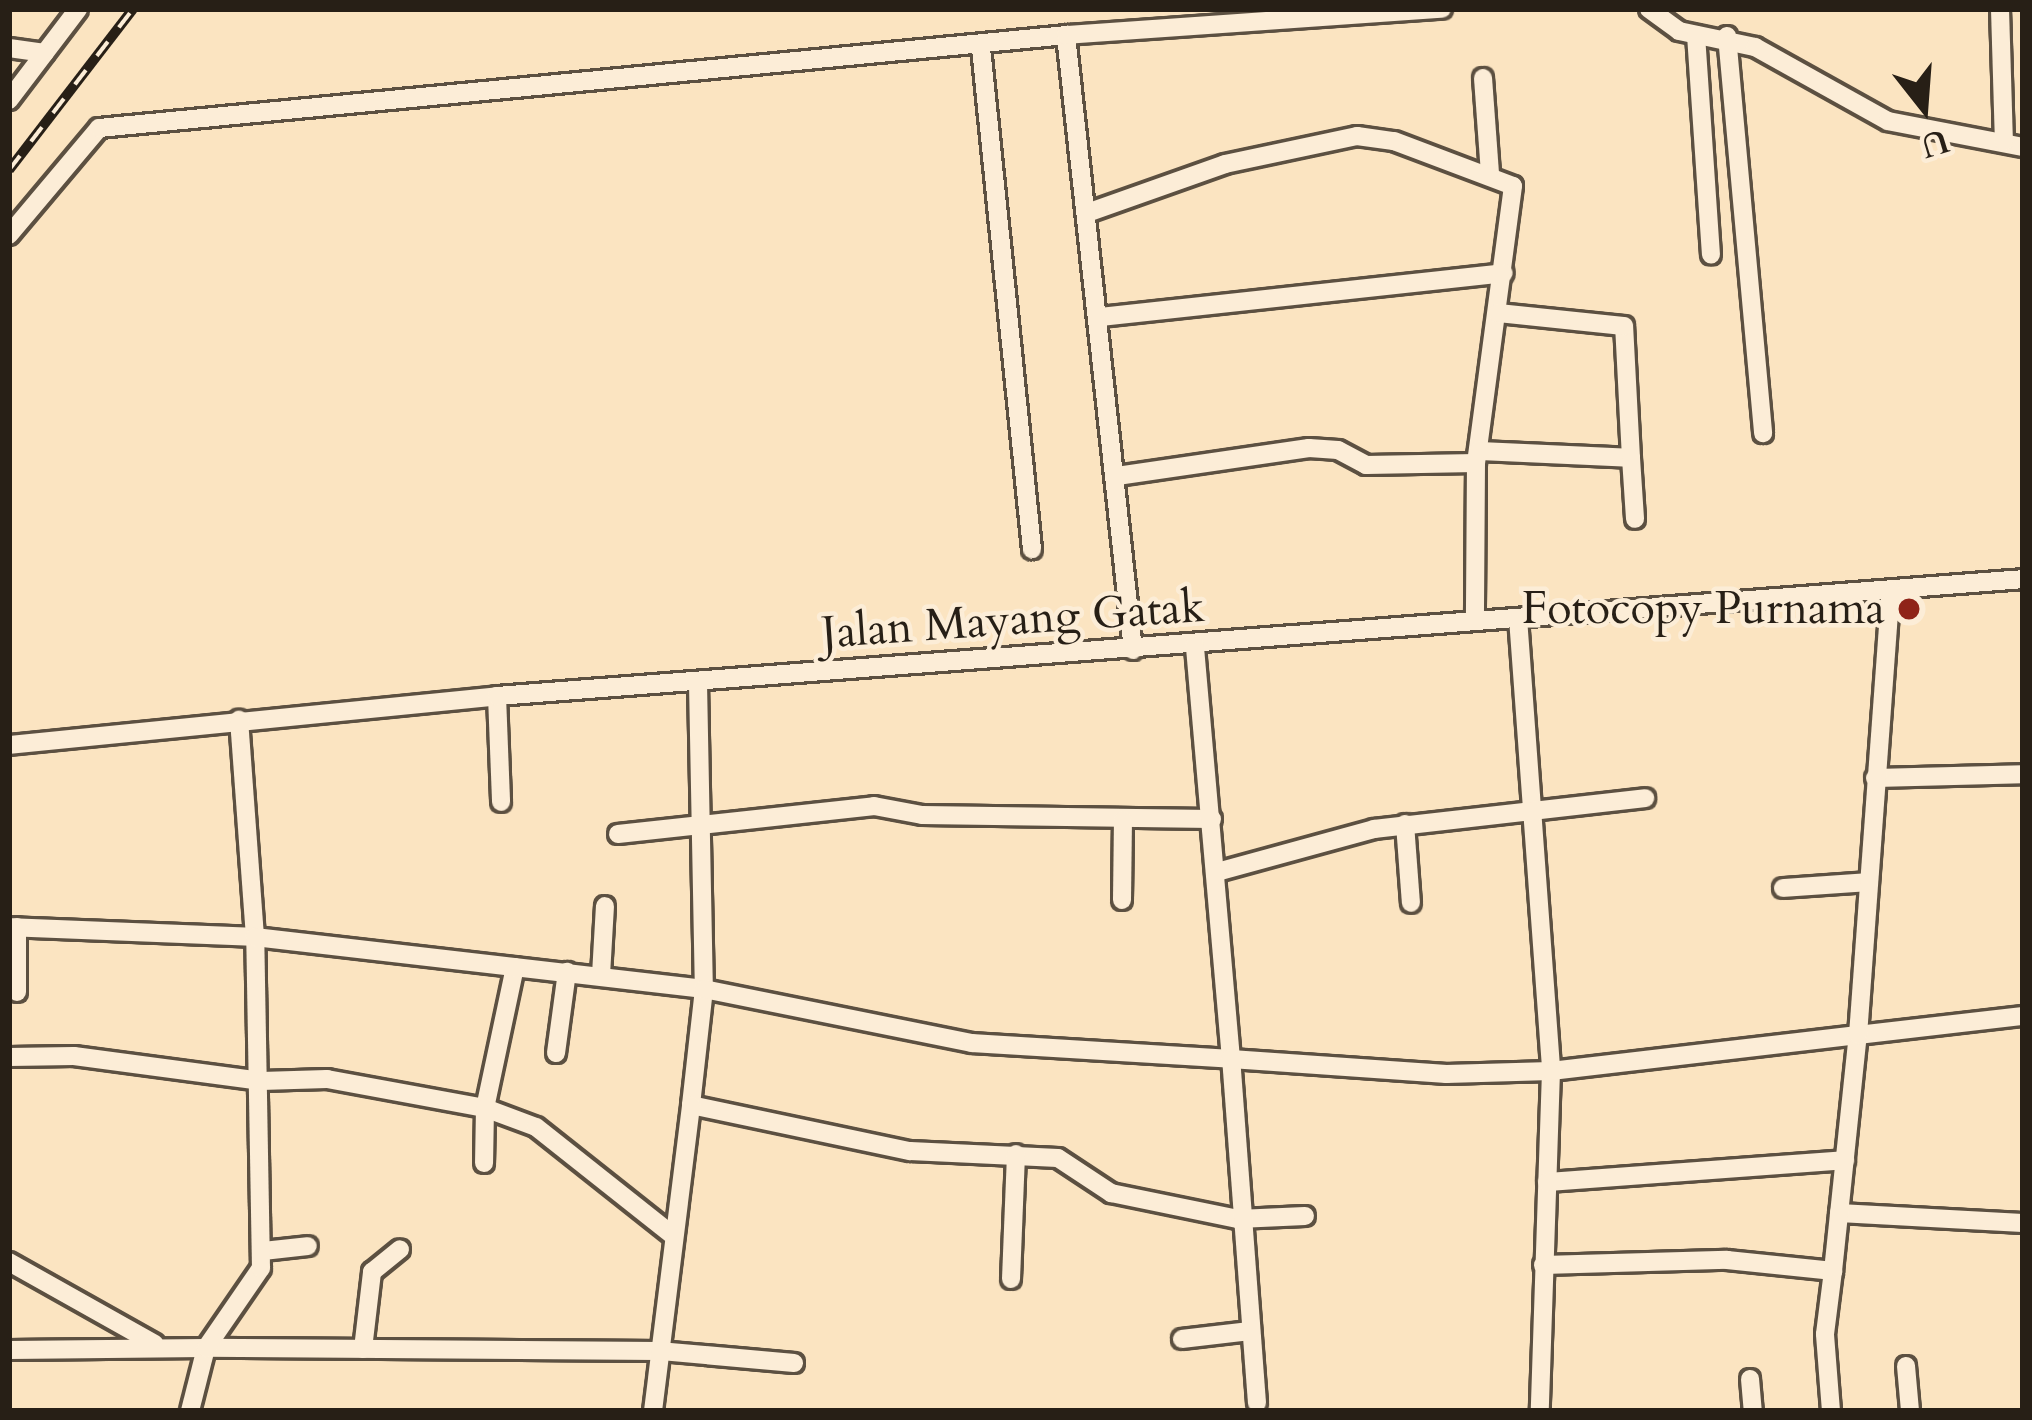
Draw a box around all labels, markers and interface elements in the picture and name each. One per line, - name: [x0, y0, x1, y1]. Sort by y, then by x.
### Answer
- north arrow: [1864, 48, 1984, 168]
- text: U: [1915, 117, 1954, 168]
- street label: Jalan Mayang Gatak: [820, 580, 1206, 660]
- place label: Fotocopy Purnama: [1522, 582, 1885, 636]
- marker: Fotocopy Purnama: [1896, 596, 1922, 622]

